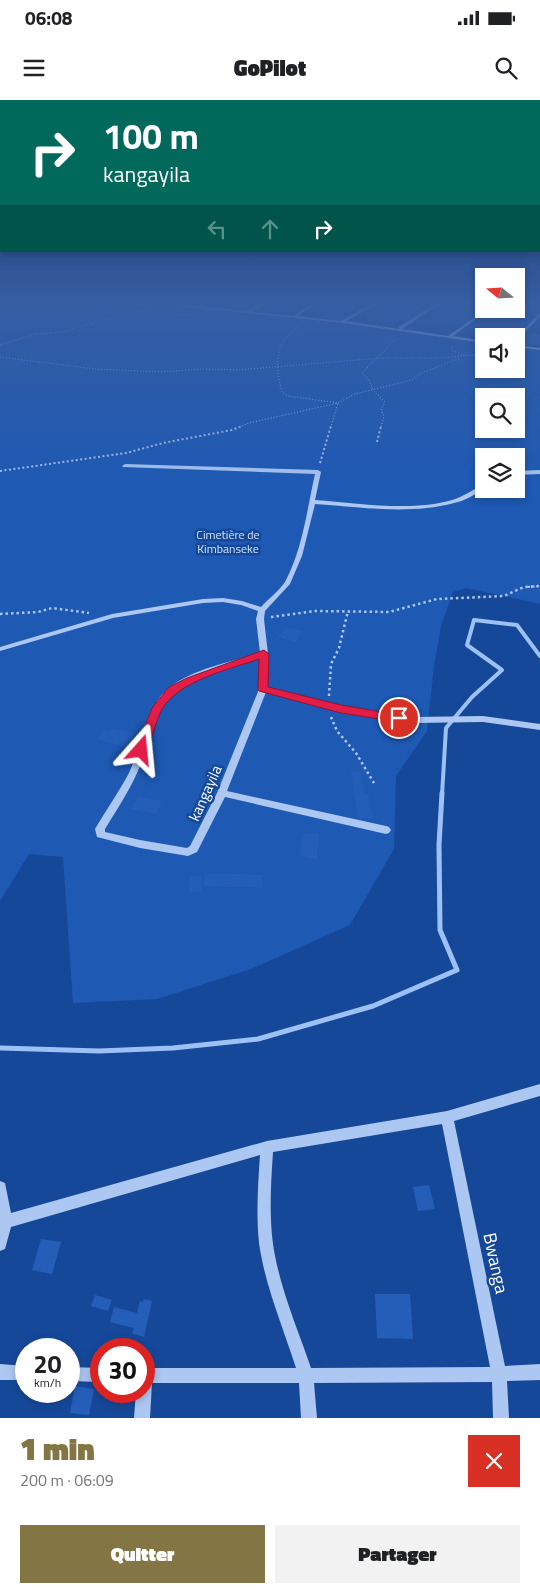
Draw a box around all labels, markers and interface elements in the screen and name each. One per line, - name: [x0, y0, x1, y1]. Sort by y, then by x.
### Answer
- text: 06:08: [25, 3, 72, 32]
- text: GoPilot: [234, 51, 306, 85]
- icon: menu: [20, 54, 48, 82]
- icon: search: [492, 54, 520, 82]
- text: 100 m: [103, 109, 199, 163]
- icon: right: [20, 120, 85, 185]
- text: kangayila: [103, 157, 190, 191]
- icon: left: [203, 215, 231, 243]
- icon: ahead: [256, 215, 284, 243]
- icon: right: [309, 215, 337, 243]
- north arrow: [475, 268, 525, 318]
- map controls: [475, 268, 525, 498]
- button: sound: [475, 328, 525, 378]
- button: search: [475, 388, 525, 438]
- button: layers: [475, 448, 525, 498]
- park label: Cimetière de Kimbanseke: [196, 525, 260, 558]
- pin: [378, 697, 420, 739]
- icon: arrive: [385, 704, 413, 732]
- position arrow: [114, 723, 166, 775]
- street label: kangayila: [182, 761, 228, 825]
- street label: Bwanga: [476, 1230, 516, 1296]
- speed limit sign: 30: [90, 1338, 155, 1403]
- text: 20: [33, 1345, 62, 1383]
- text: km/h: [34, 1373, 61, 1392]
- text: 1 min: [20, 1426, 95, 1472]
- button: close: [468, 1435, 520, 1487]
- text: 200 m · 06:09: [20, 1468, 114, 1492]
- button: Quitter: [20, 1525, 265, 1583]
- button: Partager: [275, 1525, 520, 1583]

